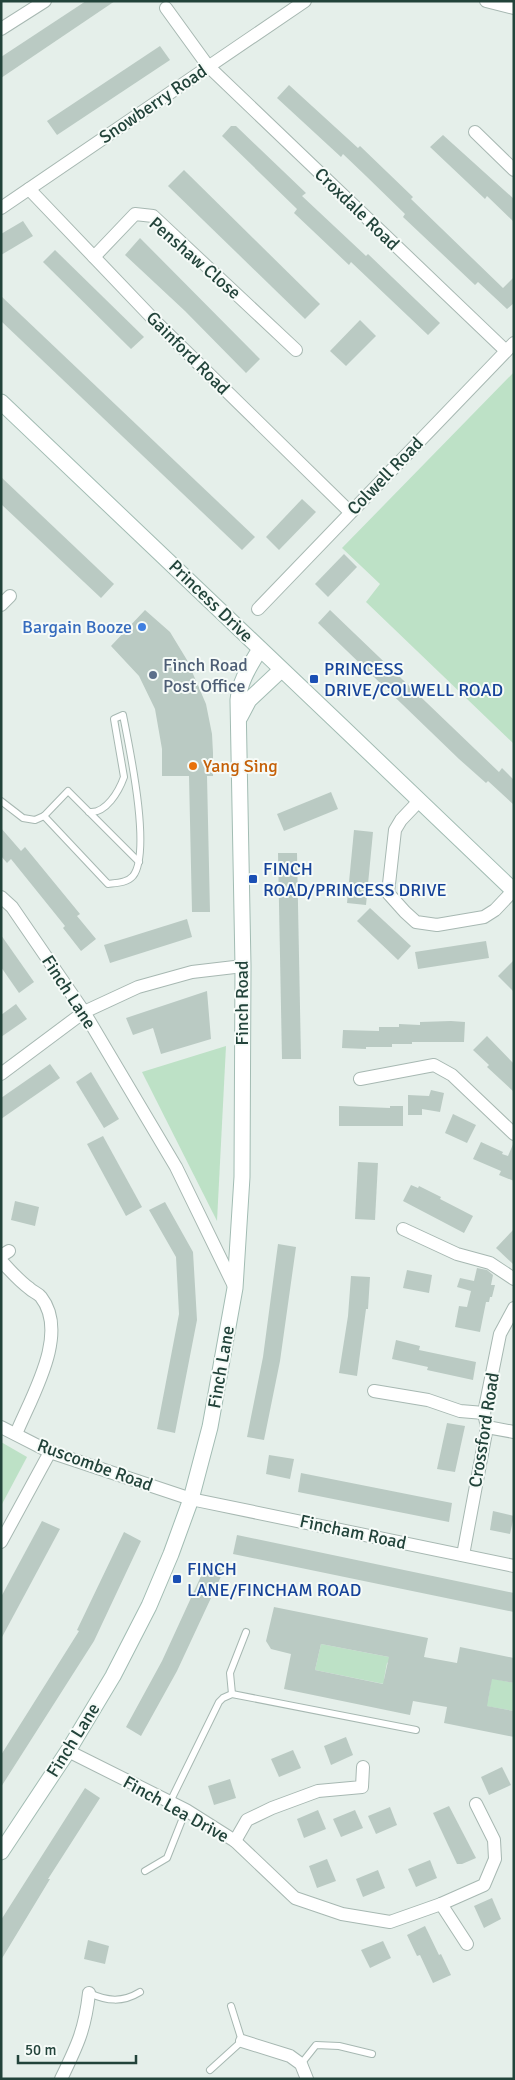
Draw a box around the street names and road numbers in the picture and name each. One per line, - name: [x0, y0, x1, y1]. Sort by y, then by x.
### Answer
- street label: Snowberry Road: [95, 60, 211, 148]
- street label: Croxdale Road: [310, 163, 404, 255]
- street label: Penshaw Close: [145, 212, 245, 304]
- street label: Gainford Road: [142, 307, 234, 399]
- street label: Colwell Road: [342, 432, 428, 520]
- street label: Princess Drive: [164, 555, 258, 647]
- street label: Finch Lane: [37, 951, 101, 1033]
- street label: Finch Road: [231, 961, 253, 1045]
- street label: Finch Lane: [203, 1324, 239, 1410]
- street label: Crossford Road: [464, 1371, 504, 1489]
- street label: Ruscombe Road: [34, 1434, 156, 1496]
- street label: Fincham Road: [298, 1510, 408, 1554]
- street label: Finch Lane: [42, 1699, 104, 1781]
- street label: Finch Lea Drive: [119, 1771, 233, 1847]

